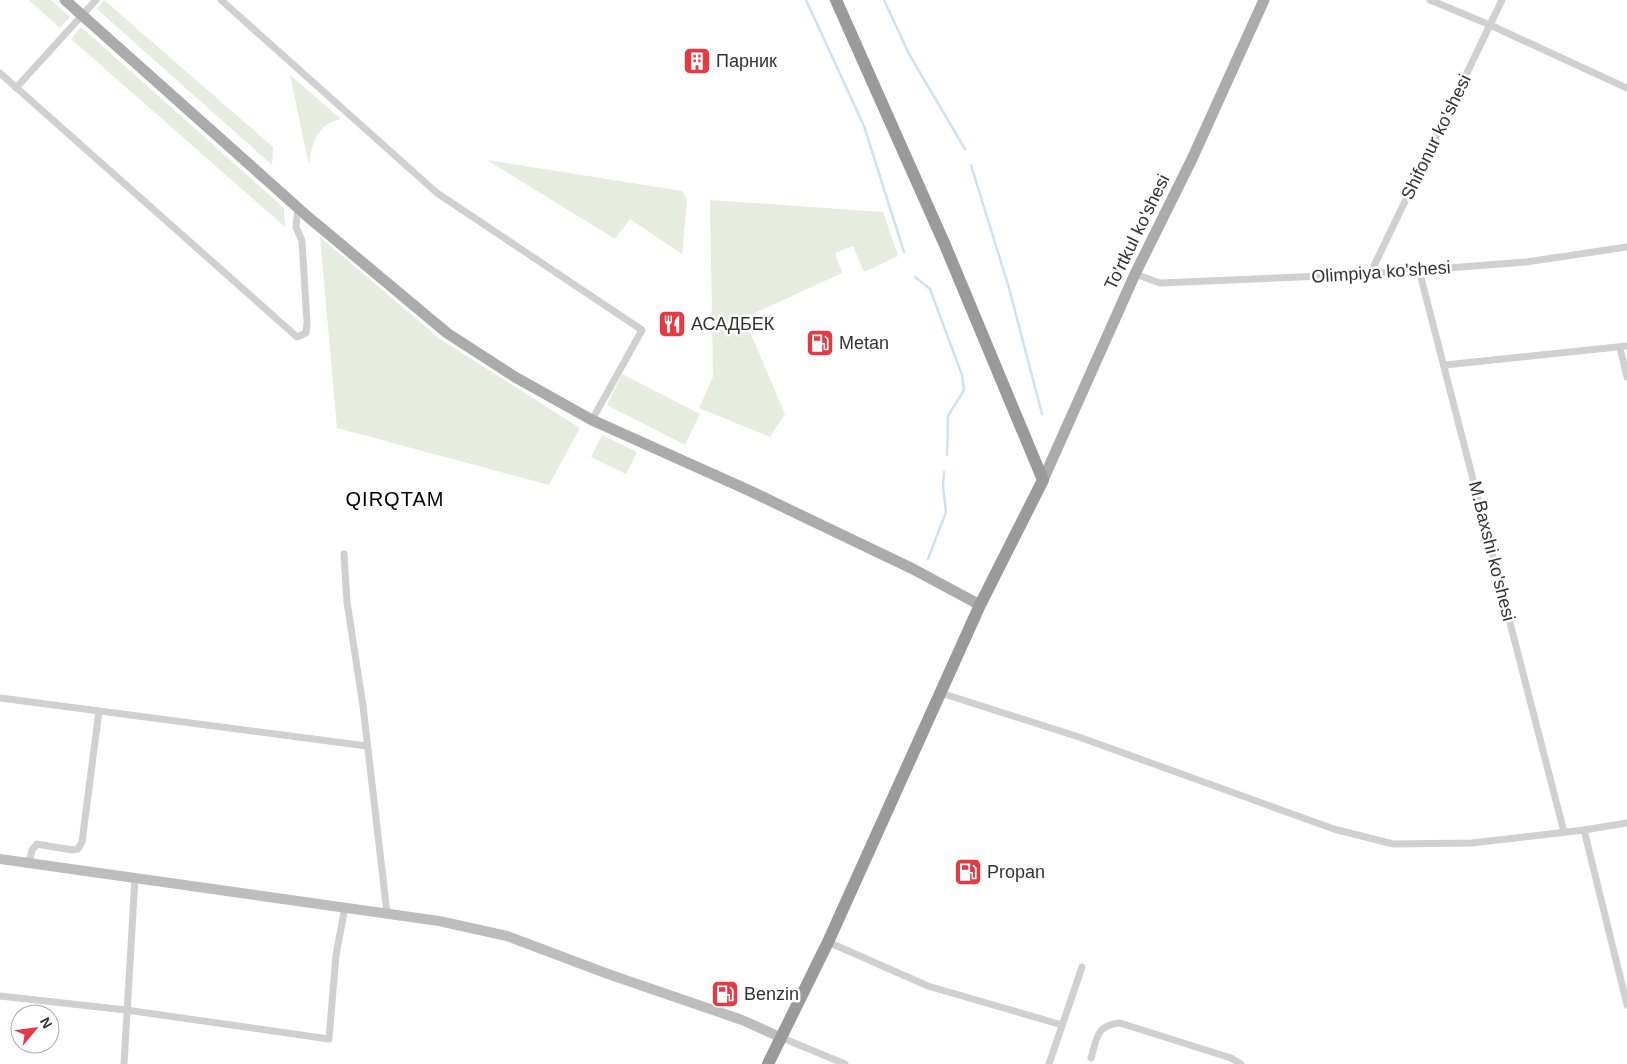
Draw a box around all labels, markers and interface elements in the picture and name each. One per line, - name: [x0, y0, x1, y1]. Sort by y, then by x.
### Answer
- building icon: Парник: [682, 46, 712, 76]
- place label: Парник: [716, 51, 777, 71]
- street label: Shifonur ko'shesi: [1397, 71, 1475, 203]
- street label: To'rtkul ko'shesi: [1100, 171, 1174, 293]
- street label: Olimpiya ko'shesi: [1311, 257, 1451, 287]
- restaurant icon: АСАДБЕК: [657, 309, 687, 339]
- place label: АСАДБЕК: [691, 314, 775, 334]
- fuel station icon: Metan: [805, 328, 835, 358]
- place label: Metan: [839, 333, 889, 353]
- street label: M.Baxshi ko'shesi: [1465, 479, 1519, 623]
- district label: QIRQTAM: [346, 488, 444, 510]
- fuel station icon: Propan: [953, 857, 983, 887]
- place label: Propan: [987, 862, 1045, 882]
- fuel station icon: Benzin: [710, 979, 740, 1009]
- place label: Benzin: [744, 984, 799, 1004]
- north arrow: [10, 1004, 60, 1054]
- text: N: [37, 1014, 56, 1031]

